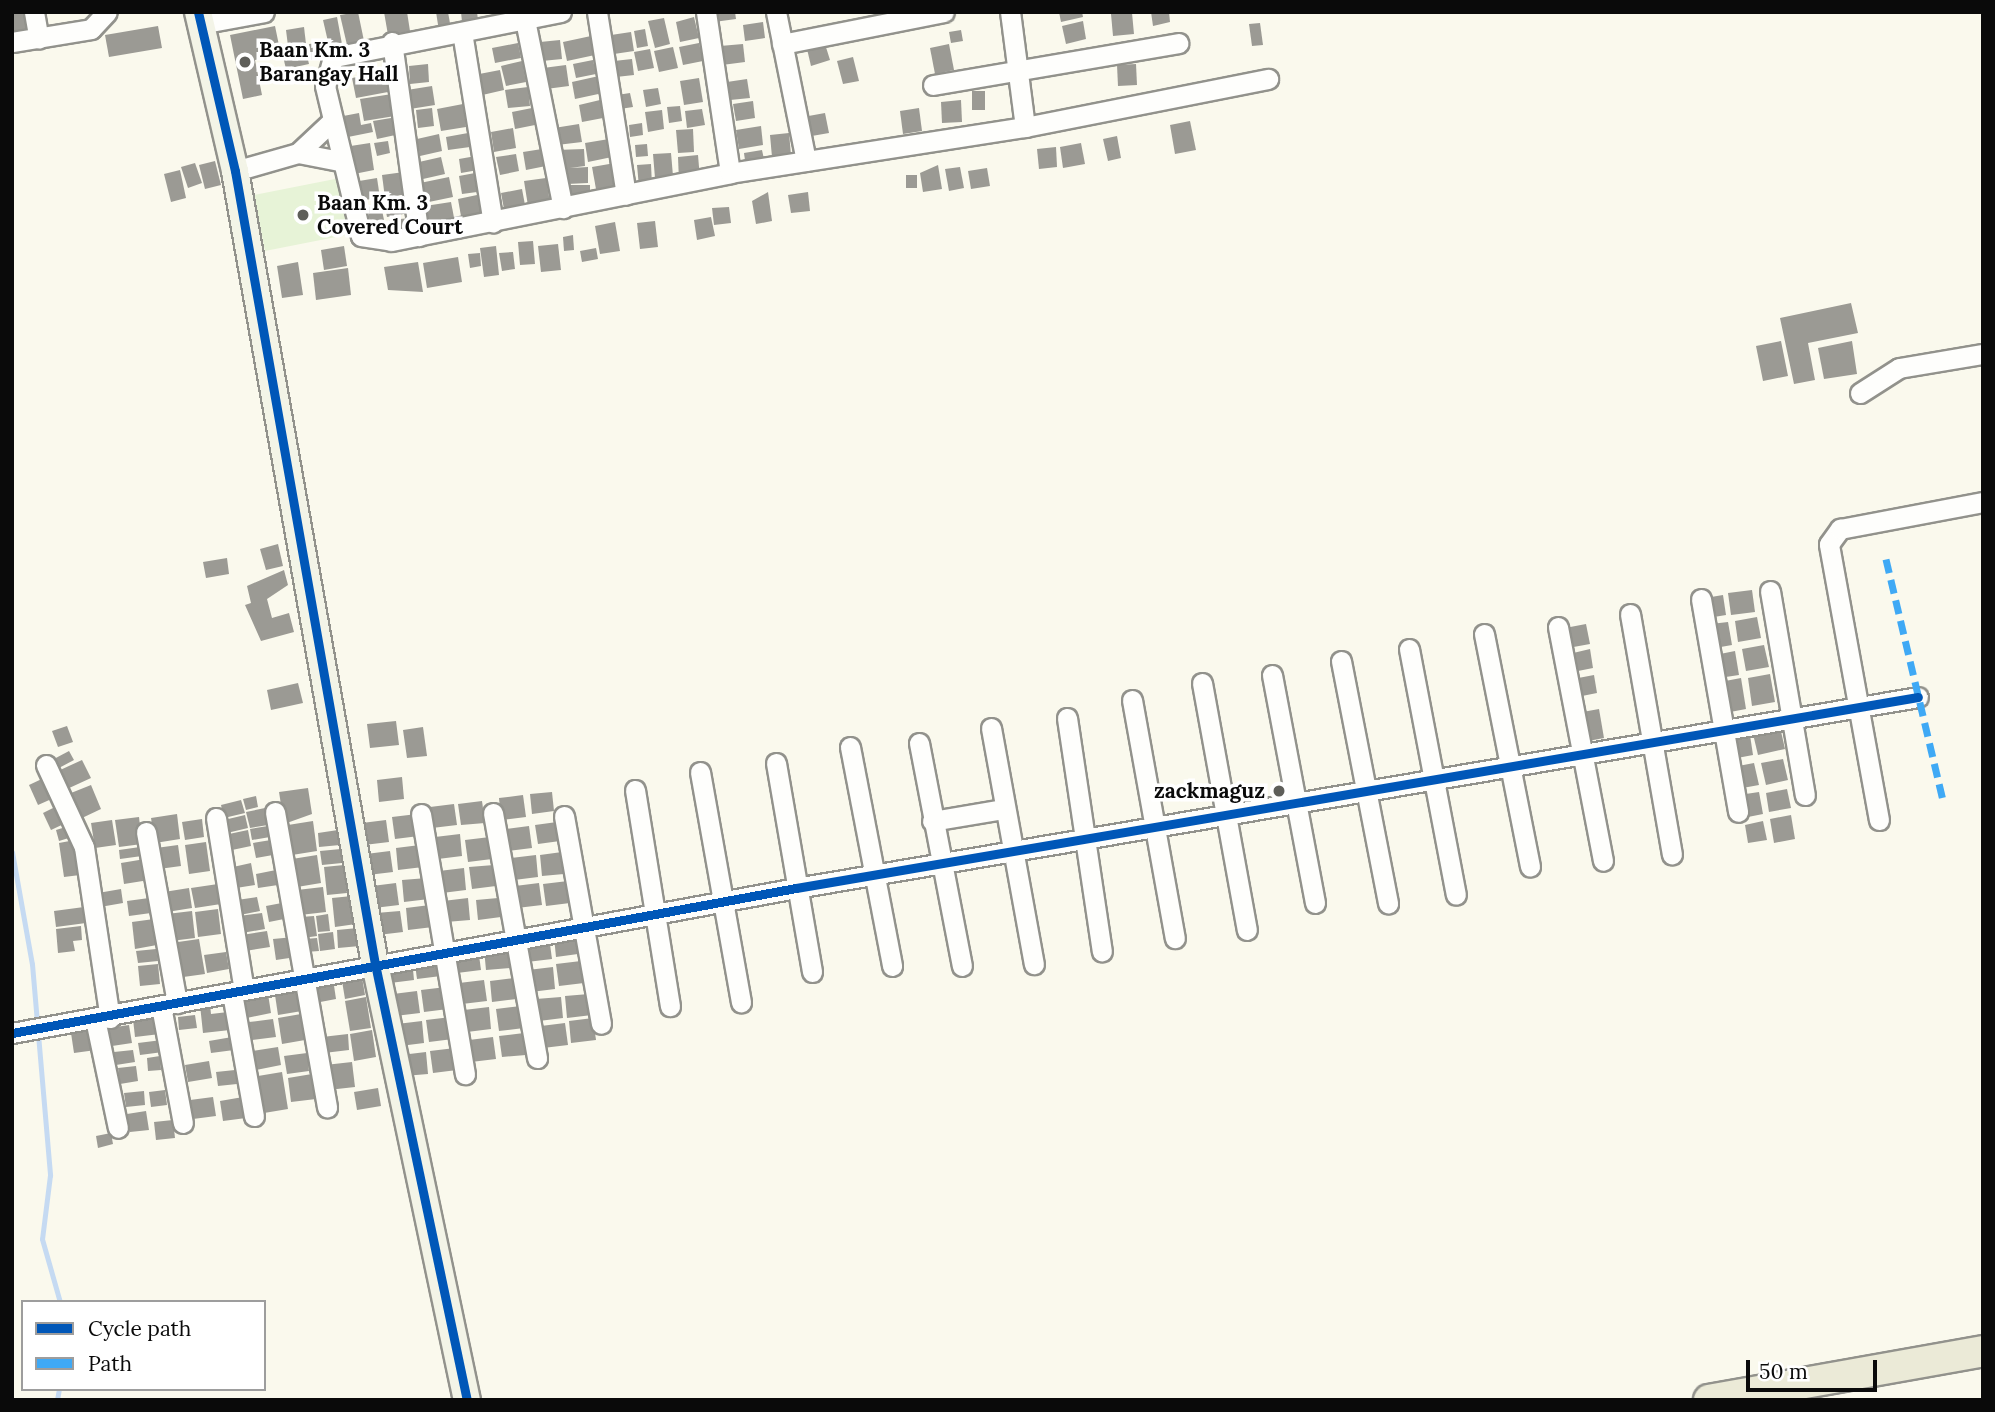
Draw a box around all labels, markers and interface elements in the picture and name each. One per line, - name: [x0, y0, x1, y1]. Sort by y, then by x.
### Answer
- place label: Baan Km. 3 Barangay Hall: [259, 37, 398, 87]
- marker: Baan Km. 3 Barangay Hall: [237, 54, 253, 70]
- place label: Baan Km. 3 Covered Court: [317, 190, 463, 240]
- marker: Baan Km. 3 Covered Court: [295, 207, 311, 223]
- place label: zackmaguz: [1154, 778, 1265, 804]
- marker: zackmaguz: [1271, 783, 1287, 799]
- legend: [21, 1300, 266, 1391]
- text: Cycle path: [88, 1315, 191, 1342]
- scale bar: [1750, 1346, 1881, 1390]
- text: Path: [88, 1350, 132, 1377]
- text: 50 m: [1759, 1358, 1808, 1385]

